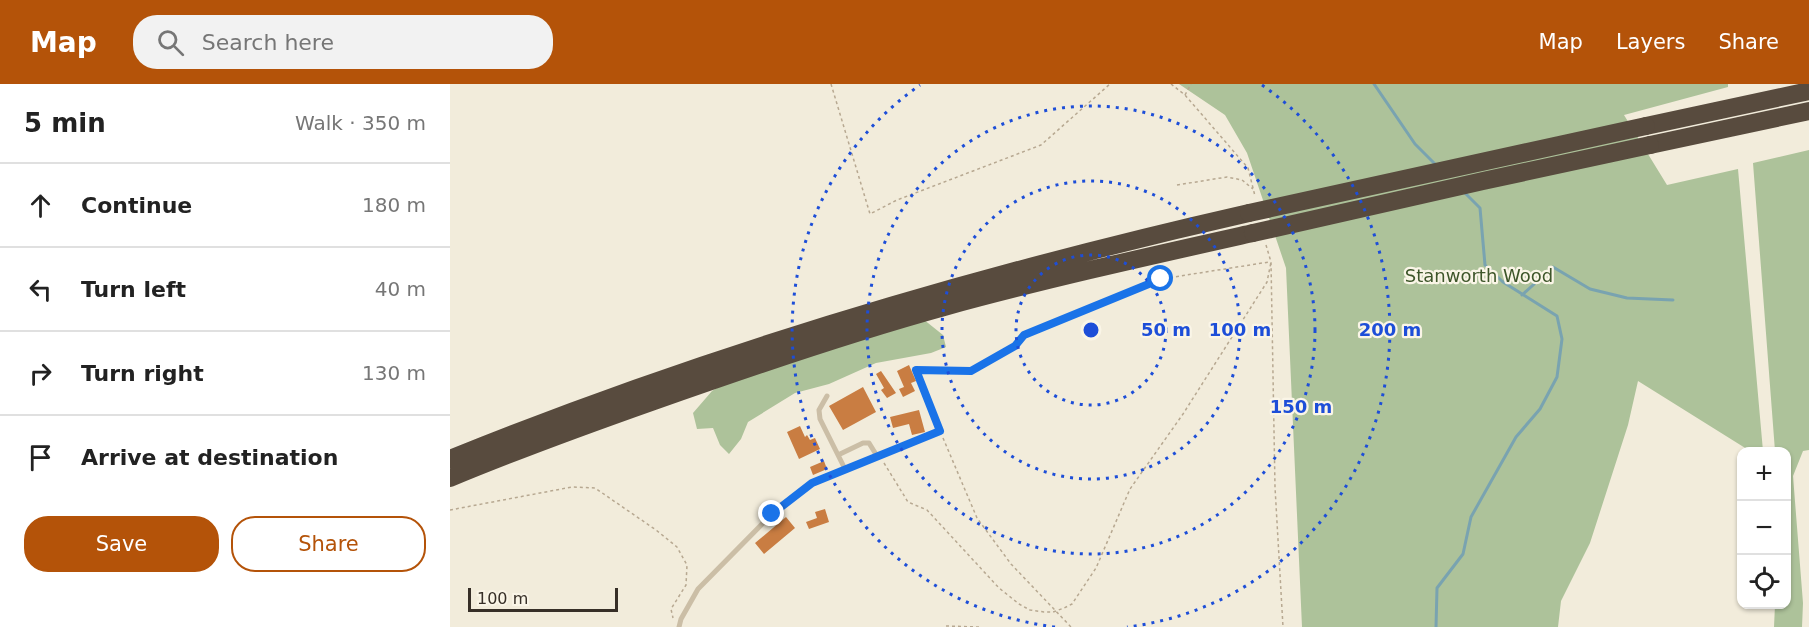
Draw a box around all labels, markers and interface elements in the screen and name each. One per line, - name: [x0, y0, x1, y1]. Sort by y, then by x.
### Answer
- search box: [133, 15, 553, 69]
- text: Map: [30, 26, 97, 59]
- icon: search: [154, 26, 187, 59]
- text: Search here: [202, 30, 334, 55]
- text: Map: [1539, 30, 1583, 54]
- text: Layers: [1616, 30, 1685, 54]
- text: Share: [1718, 30, 1779, 54]
- text: 5 min: [24, 108, 106, 138]
- text: Walk · 350 m: [295, 111, 426, 135]
- icon: ahead: [24, 189, 57, 222]
- text: Continue: [81, 193, 192, 218]
- text: 180 m: [362, 193, 426, 217]
- route start: [1147, 265, 1173, 291]
- park label: Stanworth Wood: [1405, 265, 1553, 286]
- icon: left: [24, 273, 57, 306]
- text: Turn left: [81, 277, 186, 302]
- text: 40 m: [375, 277, 426, 301]
- text: 50 m: [1141, 319, 1191, 340]
- text: 100 m: [1209, 319, 1271, 340]
- text: 200 m: [1359, 319, 1421, 340]
- centre of rings: [1081, 320, 1101, 340]
- icon: right: [24, 357, 57, 390]
- text: Turn right: [81, 361, 204, 386]
- text: 130 m: [362, 361, 426, 385]
- text: 150 m: [1270, 396, 1332, 417]
- icon: arrive: [24, 441, 57, 474]
- text: Arrive at destination: [81, 445, 338, 470]
- map controls: [1737, 447, 1791, 609]
- button: +: [1737, 447, 1791, 501]
- route end: [758, 500, 784, 526]
- button: −: [1737, 501, 1791, 555]
- button: Save: [24, 516, 219, 572]
- button: Share: [231, 516, 426, 572]
- button: locate: [1737, 555, 1791, 609]
- scale bar: [468, 585, 618, 612]
- text: 100 m: [477, 589, 528, 608]

